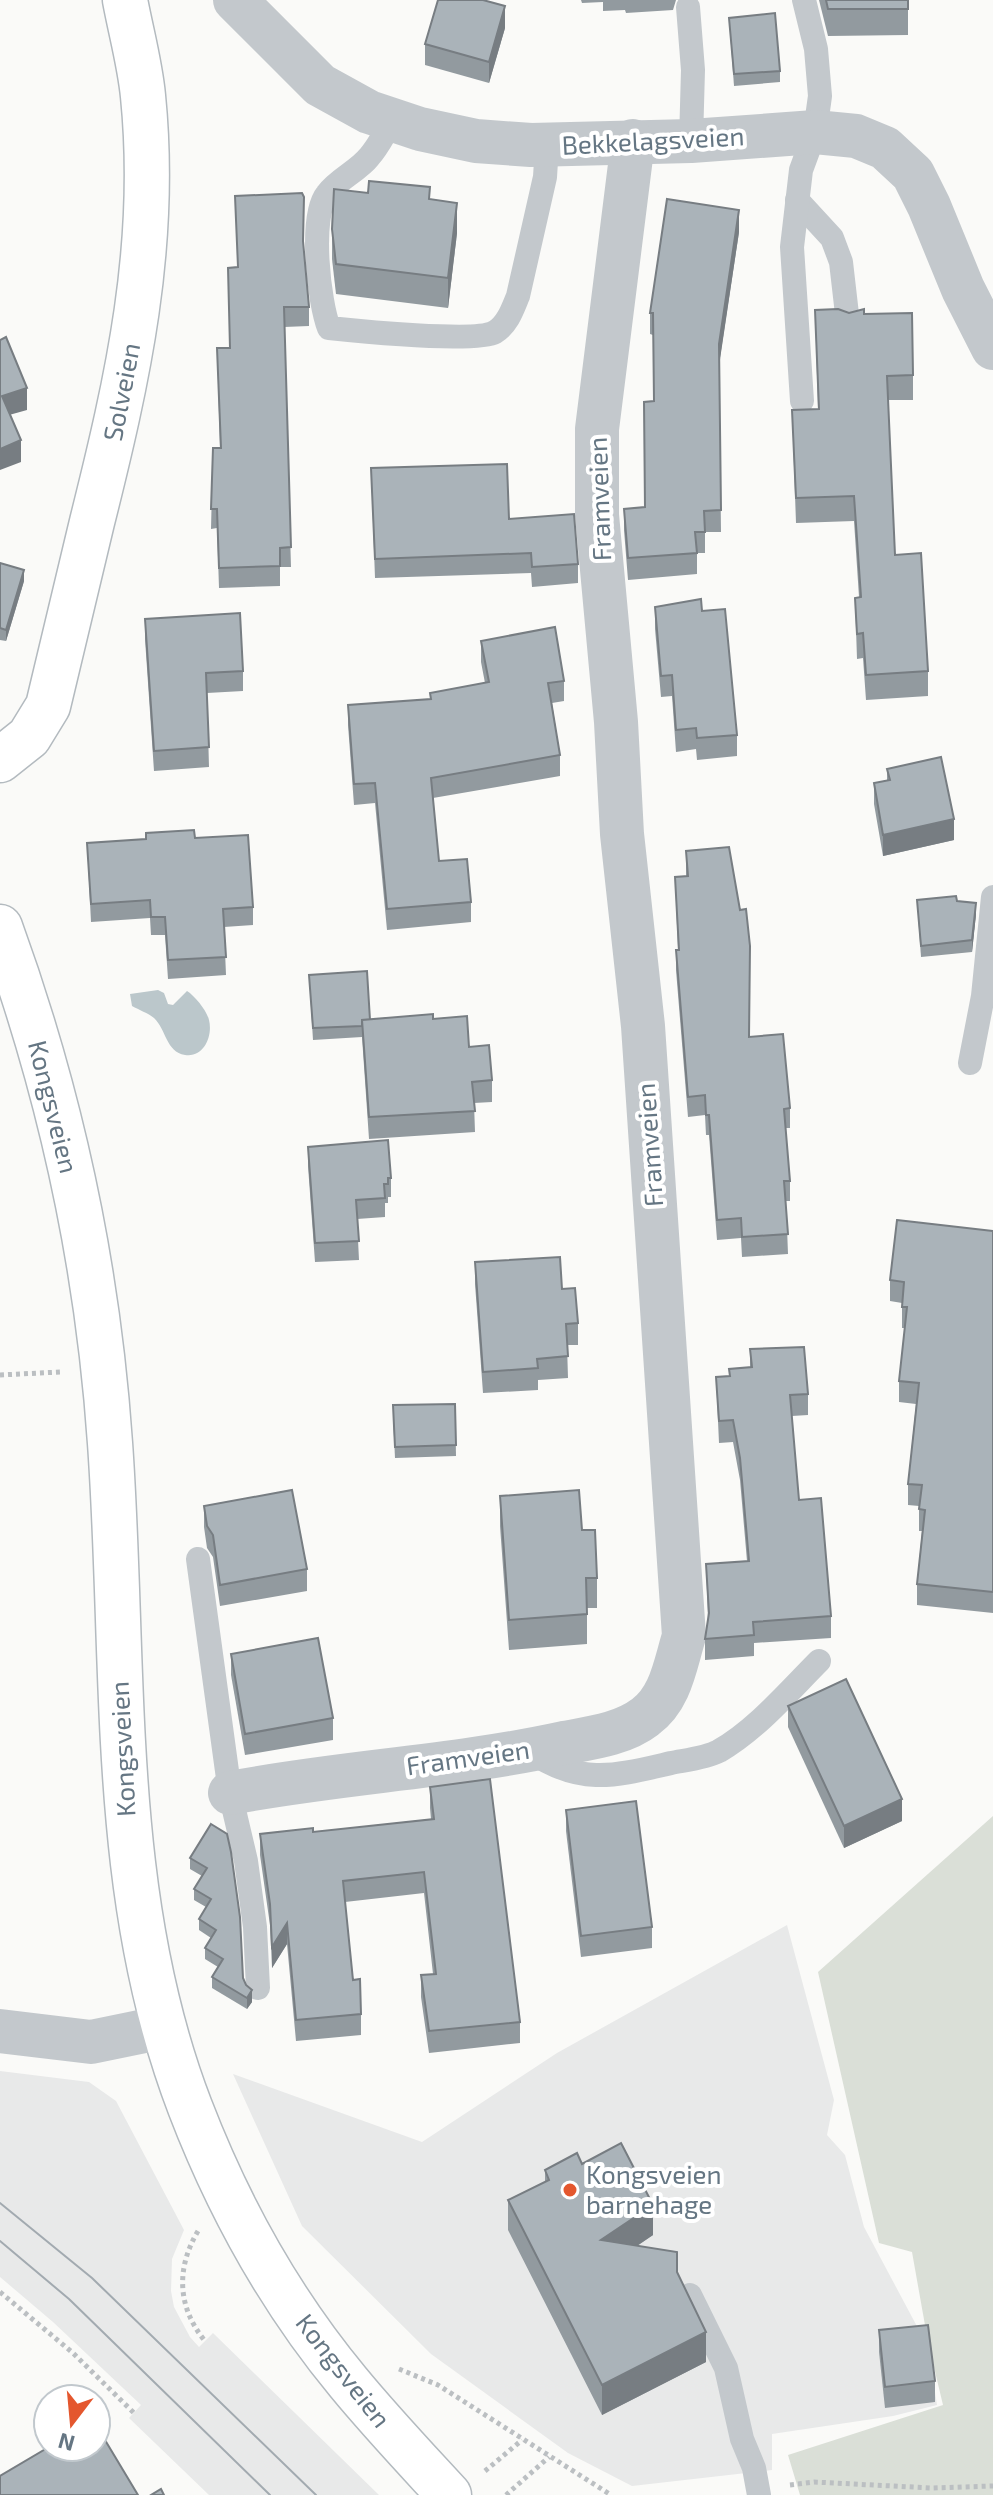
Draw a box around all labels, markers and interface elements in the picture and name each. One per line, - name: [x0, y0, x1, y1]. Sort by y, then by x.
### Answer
- street label: Bekkelagsveien: [561, 119, 745, 160]
- street label: Solveien: [96, 340, 145, 444]
- street label: Framveien: [581, 436, 616, 562]
- street label: Kongsveien: [23, 1037, 86, 1176]
- street label: Framveien: [629, 1082, 668, 1208]
- street label: Kongsveien: [102, 1681, 141, 1818]
- street label: Framveien: [404, 1733, 531, 1781]
- place label: Kongsveien barnehage: [586, 2158, 722, 2219]
- marker: Kongsveien barnehage: [561, 2181, 579, 2199]
- street label: Kongsveien: [290, 2307, 398, 2433]
- north arrow: [32, 2383, 112, 2463]
- text: N: [55, 2429, 77, 2458]

